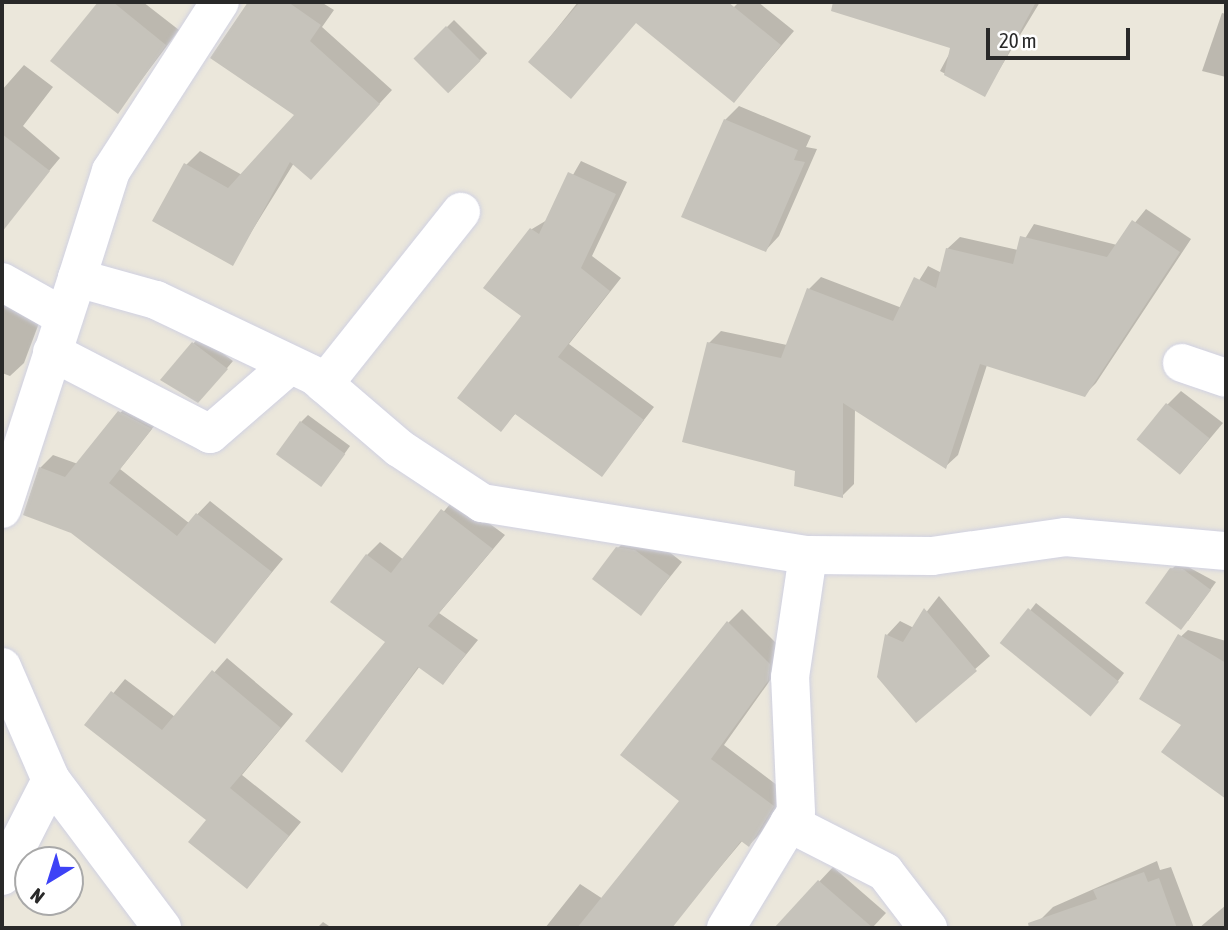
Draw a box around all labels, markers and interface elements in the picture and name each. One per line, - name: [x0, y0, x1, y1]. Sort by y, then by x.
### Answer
- scale bar: [990, 14, 1134, 58]
- text: 20 m: [999, 28, 1037, 52]
- north arrow: [14, 846, 84, 916]
- text: N: [26, 884, 48, 908]

